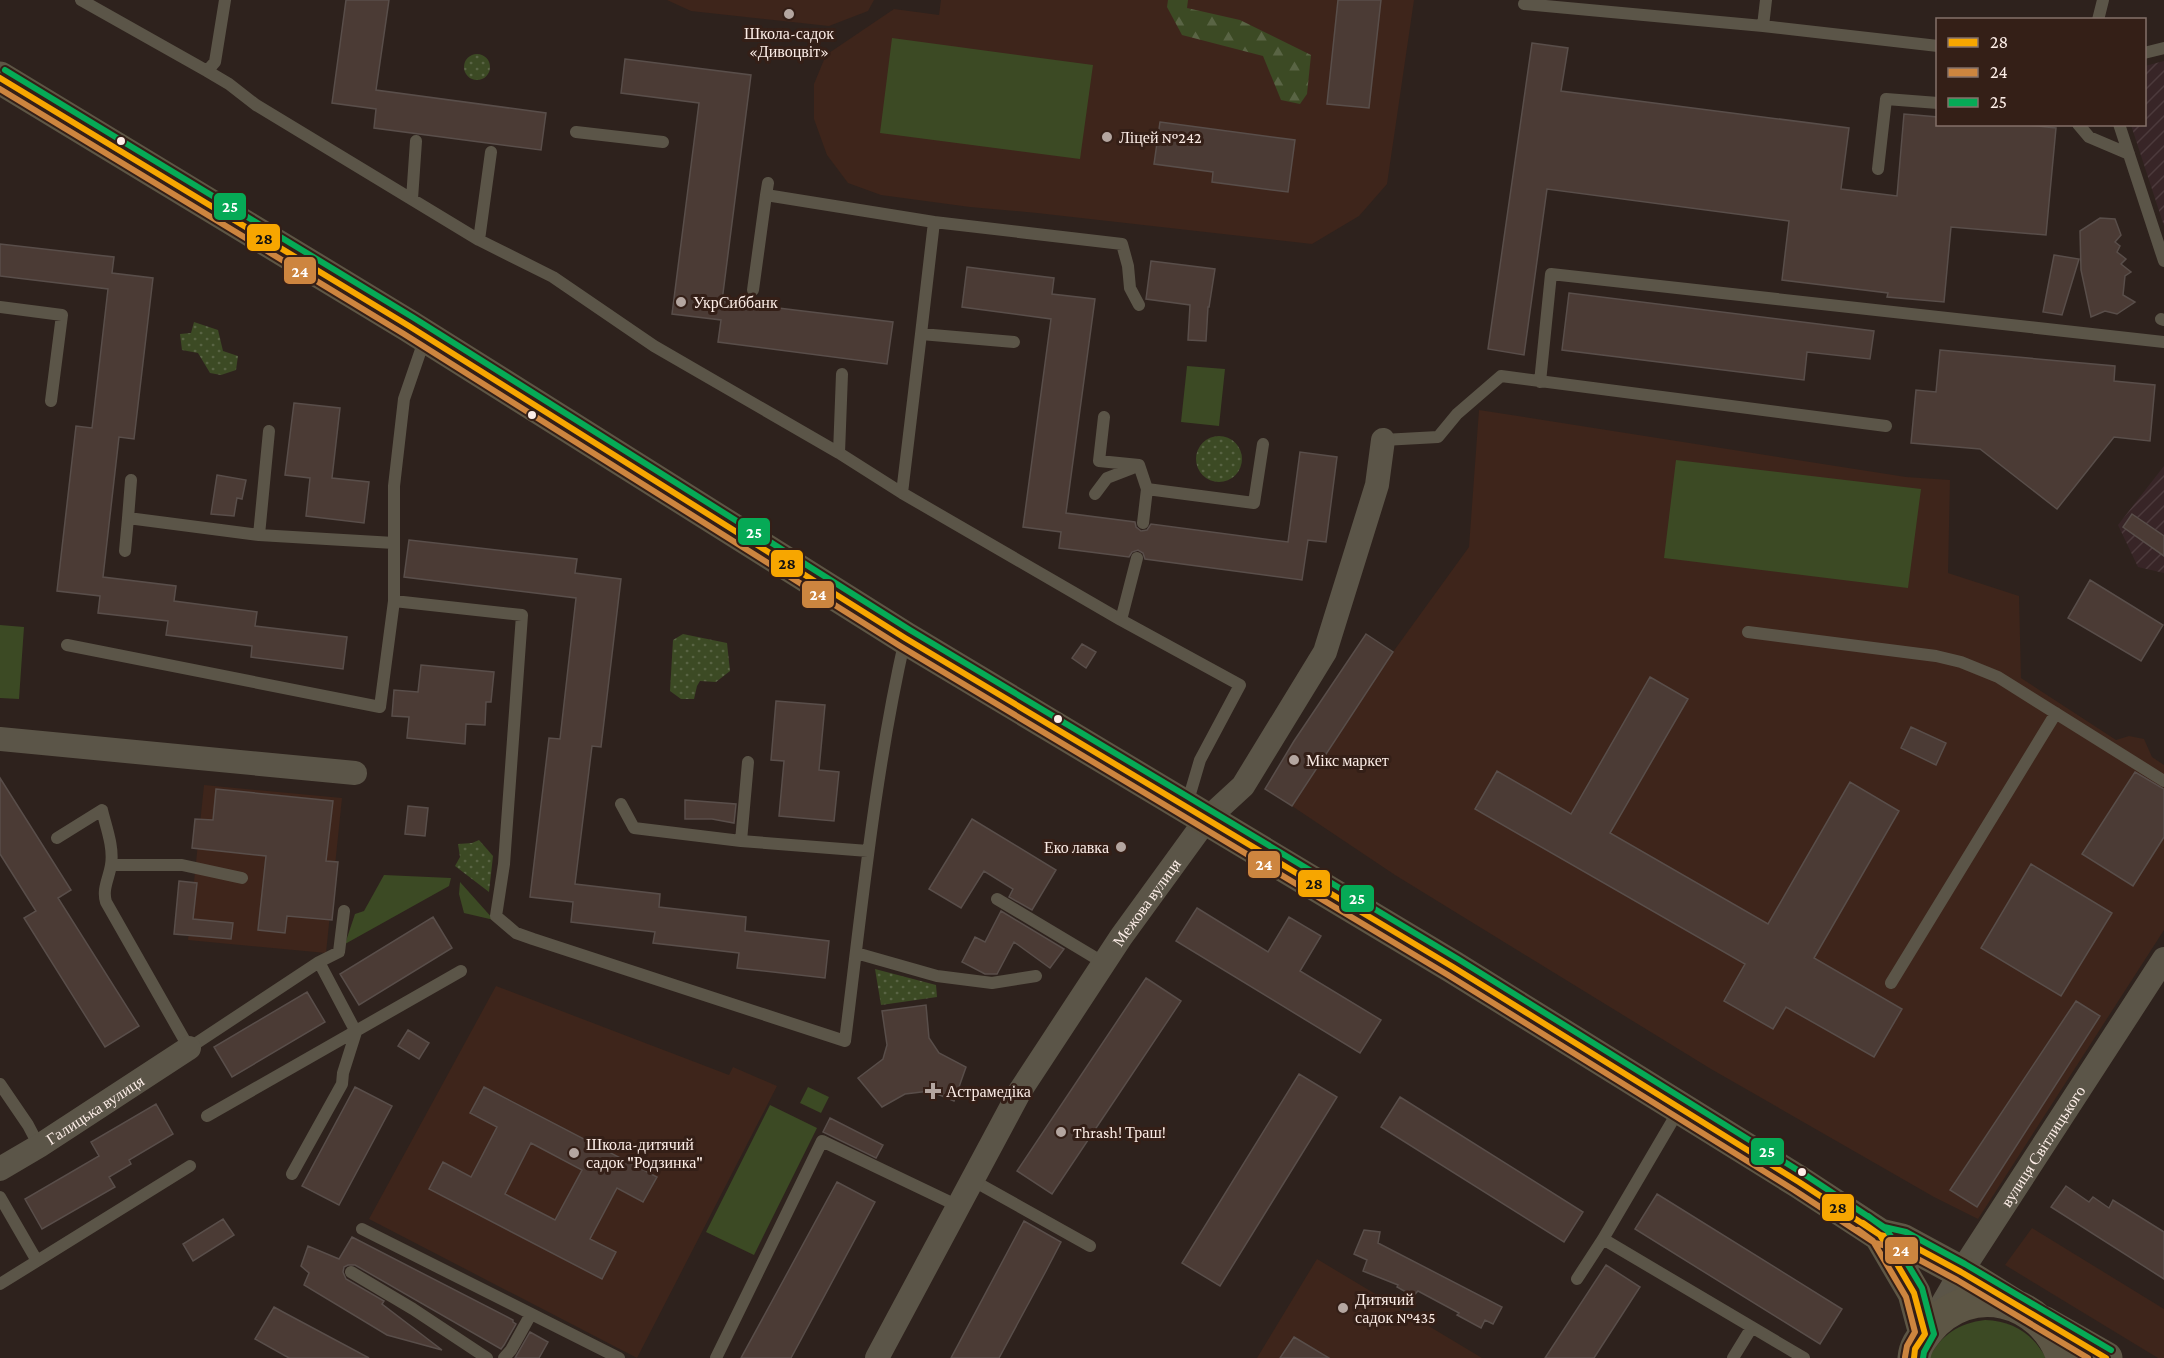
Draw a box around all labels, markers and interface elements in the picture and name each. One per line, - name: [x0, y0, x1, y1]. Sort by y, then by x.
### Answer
- marker: Школа-садок «Дивоцвіт»: [782, 7, 796, 21]
- legend: [1936, 18, 2146, 126]
- place label: Школа-садок «Дивоцвіт»: [744, 25, 834, 61]
- text: 28: [1990, 32, 2008, 52]
- text: 24: [1990, 62, 2008, 82]
- text: 25: [1990, 92, 2007, 112]
- place label: Ліцей №242: [1119, 129, 1202, 147]
- marker: Ліцей №242: [1100, 130, 1114, 144]
- unlabelled marker: [115, 135, 127, 147]
- line badge: 25: [213, 192, 247, 221]
- text: 25: [222, 198, 238, 215]
- line badge: 28: [246, 223, 281, 252]
- text: 28: [255, 230, 273, 247]
- line badge: 24: [283, 256, 317, 285]
- text: 24: [292, 263, 309, 280]
- place label: УкрСиббанк: [693, 294, 778, 312]
- marker: УкрСиббанк: [674, 295, 688, 309]
- unlabelled marker: [526, 409, 538, 421]
- line badge: 25: [737, 517, 771, 546]
- text: 25: [746, 524, 762, 541]
- line badge: 28: [770, 549, 804, 578]
- text: 28: [778, 555, 796, 572]
- line badge: 24: [801, 580, 835, 609]
- text: 24: [810, 586, 827, 603]
- unlabelled marker: [1052, 713, 1064, 725]
- place label: Мікс маркет: [1306, 752, 1389, 770]
- marker: Мікс маркет: [1287, 753, 1301, 767]
- place label: Еко лавка: [1044, 839, 1109, 856]
- marker: Еко лавка: [1114, 840, 1128, 854]
- line badge: 24: [1247, 850, 1281, 879]
- street label: Межова вулиця: [1109, 855, 1184, 950]
- text: 24: [1256, 856, 1273, 873]
- line badge: 28: [1297, 869, 1331, 898]
- text: 28: [1305, 875, 1323, 892]
- line badge: 25: [1340, 884, 1375, 913]
- text: 25: [1349, 890, 1365, 907]
- street label: Галицька вулиця: [43, 1072, 148, 1148]
- marker: Астрамедіка: [924, 1082, 942, 1100]
- place label: Астрамедіка: [946, 1083, 1031, 1101]
- street label: вулиця Світлицького: [1998, 1083, 2089, 1210]
- place label: Thrash! Траш!: [1073, 1124, 1166, 1142]
- marker: Thrash! Траш!: [1054, 1125, 1068, 1139]
- place label: Школа-дитячий садок "Родзинка": [586, 1136, 703, 1172]
- line badge: 25: [1750, 1137, 1785, 1166]
- text: 25: [1759, 1143, 1775, 1160]
- marker: Школа-дитячий садок "Родзинка": [567, 1146, 581, 1160]
- unlabelled marker: [1796, 1166, 1808, 1178]
- line badge: 28: [1821, 1193, 1855, 1222]
- text: 28: [1829, 1199, 1847, 1216]
- line badge: 24: [1884, 1236, 1919, 1265]
- text: 24: [1893, 1242, 1910, 1259]
- place label: Дитячий садок №435: [1355, 1291, 1436, 1327]
- marker: Дитячий садок №435: [1336, 1301, 1350, 1315]

